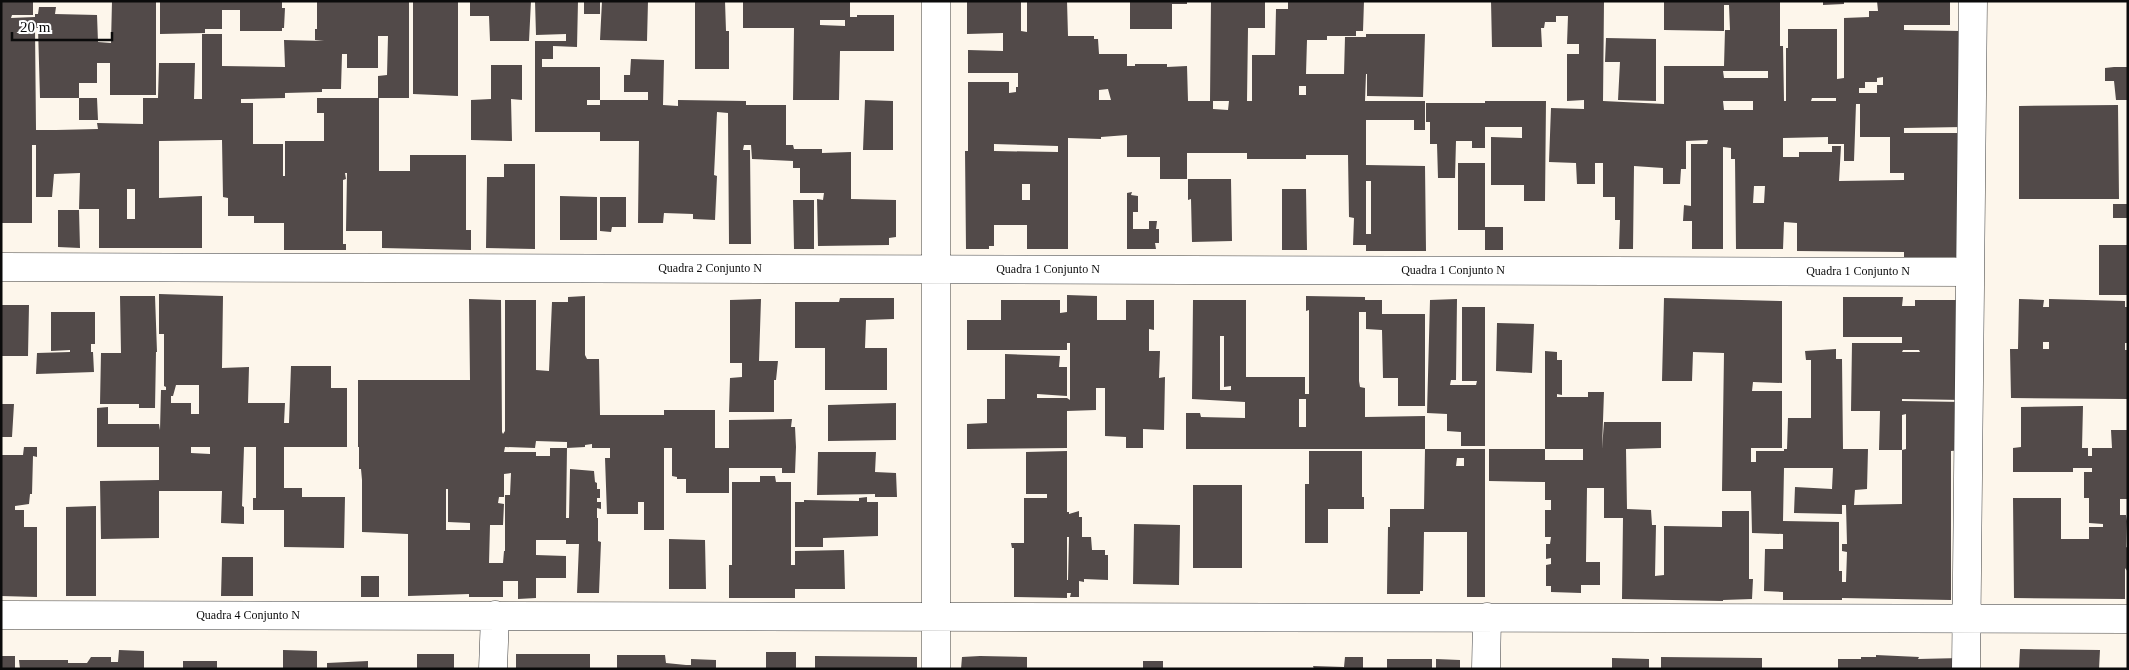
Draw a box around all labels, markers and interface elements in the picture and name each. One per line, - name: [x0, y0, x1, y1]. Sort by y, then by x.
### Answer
- scale bar: [12, 10, 112, 42]
- text: 20 m: [20, 19, 51, 35]
- street label: Quadra 2 Conjunto N: [658, 261, 762, 275]
- street label: Quadra 1 Conjunto N: [996, 262, 1100, 276]
- street label: Quadra 1 Conjunto N: [1401, 263, 1505, 277]
- street label: Quadra 1 Conjunto N: [1806, 264, 1910, 278]
- street label: Quadra 4 Conjunto N: [196, 608, 300, 622]

